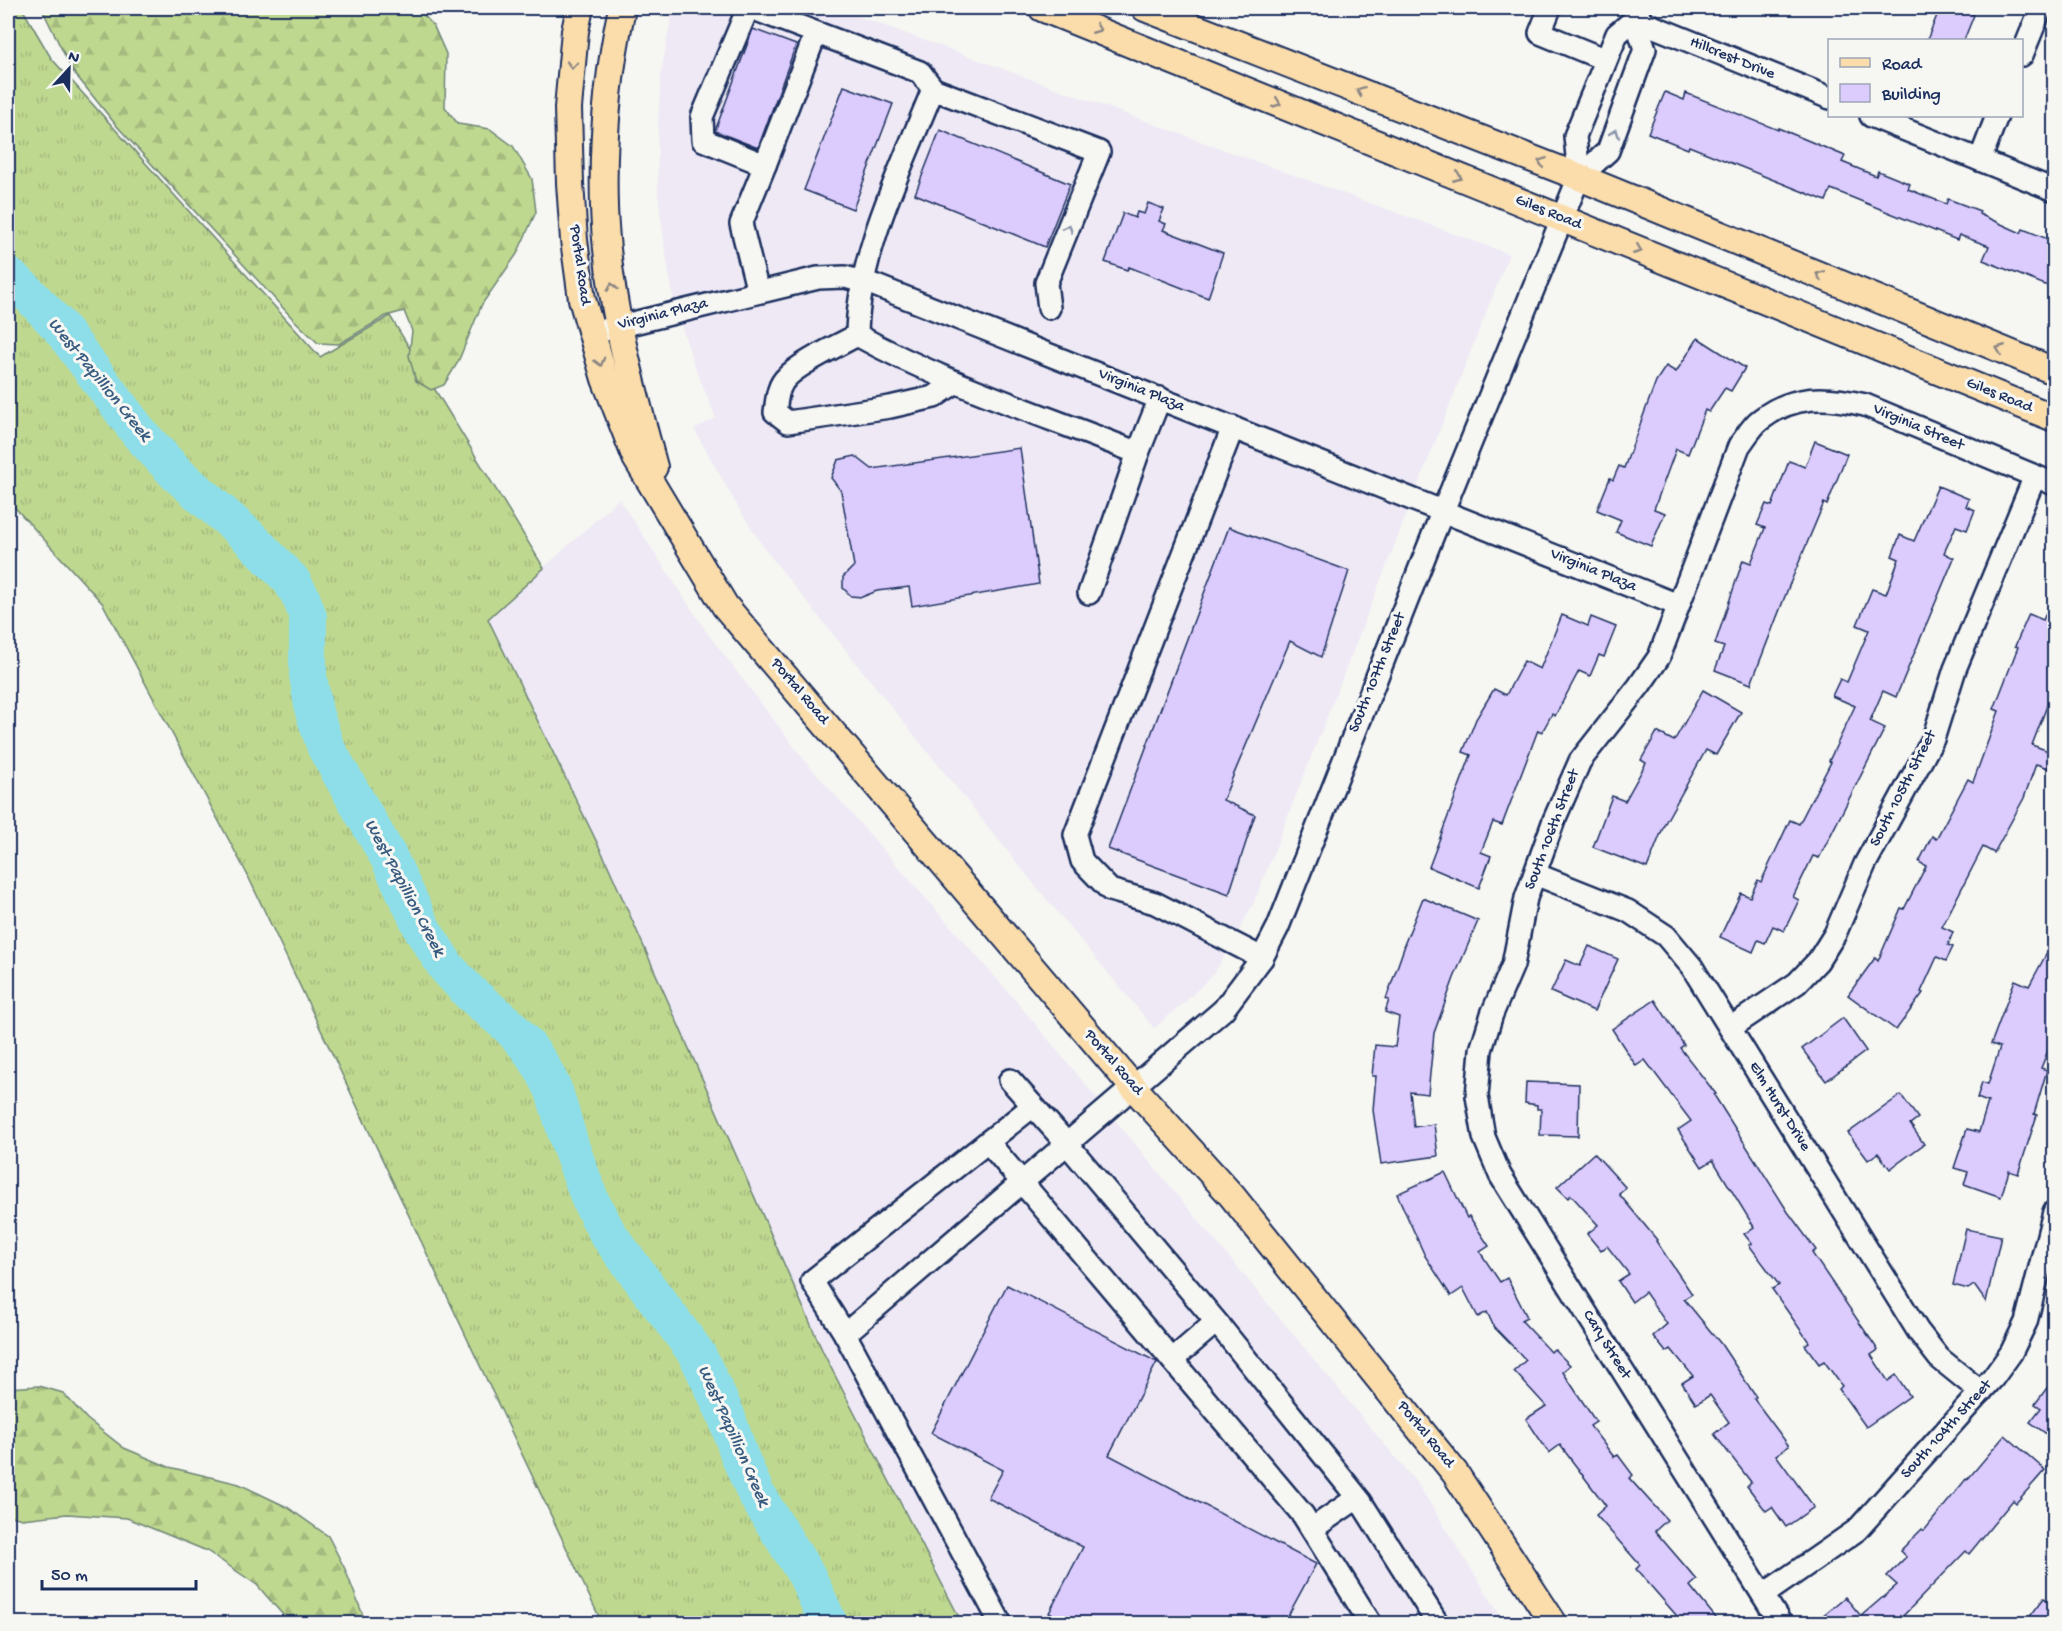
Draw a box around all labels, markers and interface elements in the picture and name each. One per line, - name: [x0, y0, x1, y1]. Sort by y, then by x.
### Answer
- one-way arrow: [1090, 22, 1101, 34]
- street label: Hillcrest Drive: [1687, 33, 1778, 85]
- north arrow: [39, 39, 99, 99]
- legend: [1828, 39, 2023, 117]
- text: N: [65, 48, 82, 69]
- text: Road: [1882, 55, 1923, 76]
- one-way arrow: [566, 61, 579, 70]
- text: Building: [1881, 85, 1941, 106]
- one-way arrow: [1355, 86, 1366, 99]
- one-way arrow: [1271, 96, 1282, 108]
- one-way arrow: [1607, 128, 1620, 139]
- one-way arrow: [1537, 157, 1548, 169]
- one-way arrow: [1452, 169, 1462, 182]
- street label: Giles Road: [1512, 191, 1586, 236]
- street label: Portal Road: [564, 223, 594, 308]
- one-way arrow: [1060, 224, 1073, 234]
- one-way arrow: [1632, 243, 1643, 255]
- one-way arrow: [1815, 270, 1826, 282]
- one-way arrow: [607, 283, 619, 292]
- street label: Virginia Plaza: [615, 294, 711, 336]
- water label: West Papillion Creek: [43, 314, 156, 447]
- one-way arrow: [1996, 344, 2007, 356]
- one-way arrow: [593, 356, 605, 367]
- street label: Virginia Plaza: [1094, 365, 1188, 417]
- street label: Giles Road: [1963, 374, 2037, 419]
- street label: Virginia Street: [1869, 400, 1968, 456]
- street label: Virginia Plaza: [1546, 545, 1640, 597]
- street label: South 107th Street: [1345, 609, 1411, 736]
- street label: Portal Road: [765, 654, 833, 730]
- street label: South 105th Street: [1867, 726, 1942, 850]
- street label: South 106th Street: [1521, 766, 1585, 893]
- water label: West Papillion Creek: [359, 816, 450, 962]
- street label: Portal Road: [1079, 1026, 1148, 1101]
- street label: Elm Hurst Drive: [1744, 1059, 1814, 1156]
- street label: Cary Street: [1577, 1307, 1635, 1384]
- water label: West Papillion Creek: [692, 1362, 774, 1512]
- street label: South 104th Street: [1898, 1375, 1997, 1483]
- street label: Portal Road: [1392, 1397, 1459, 1474]
- scale bar: [42, 1553, 196, 1591]
- text: 50 m: [51, 1566, 88, 1587]

